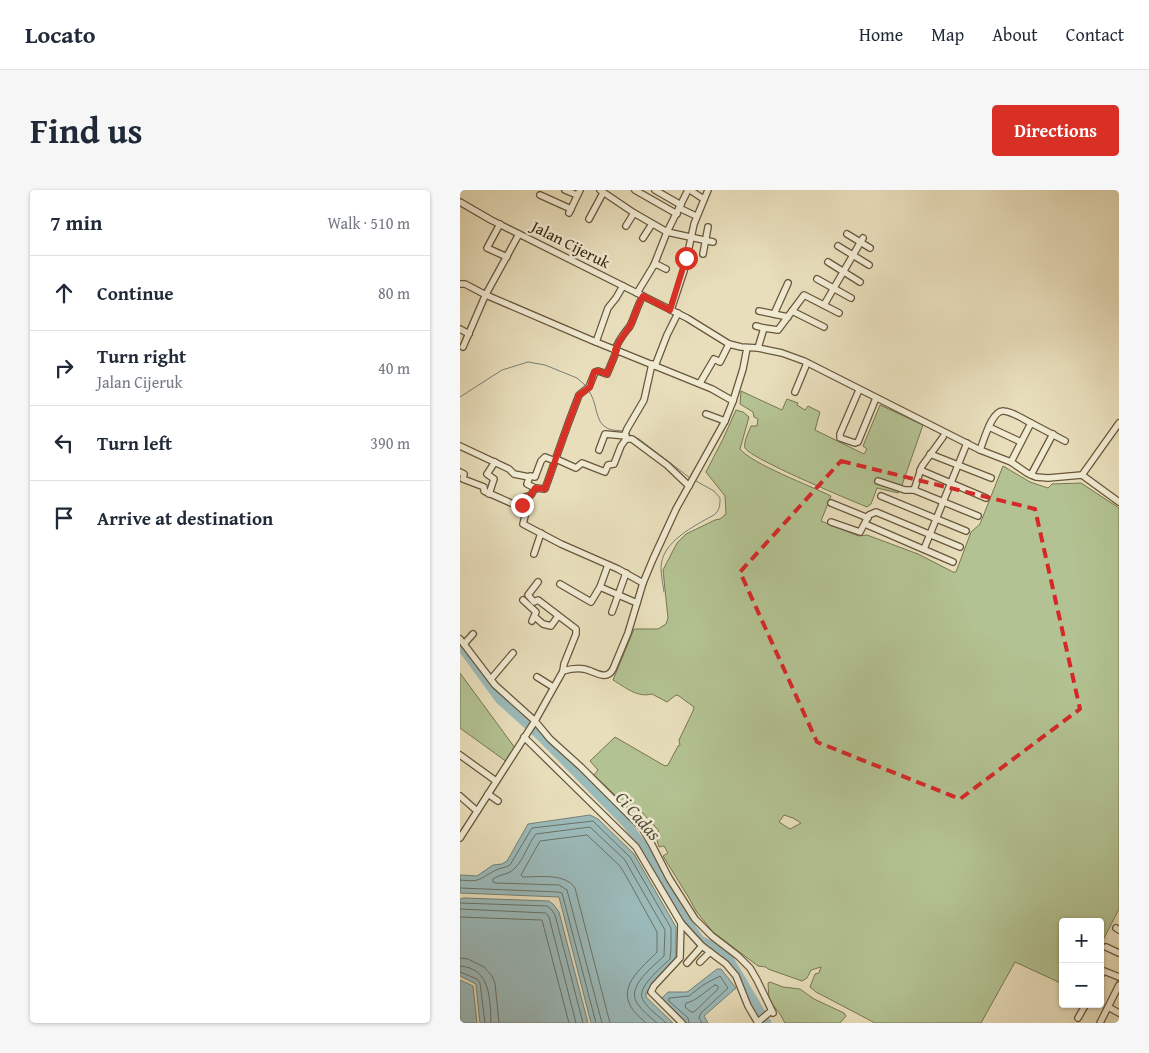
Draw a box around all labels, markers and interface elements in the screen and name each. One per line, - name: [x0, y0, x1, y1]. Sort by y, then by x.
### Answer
- text: Locato: [25, 17, 96, 52]
- text: Home: [859, 21, 903, 48]
- text: Map: [931, 21, 964, 48]
- text: About: [992, 21, 1038, 48]
- text: Contact: [1066, 21, 1124, 48]
- text: Find us: [30, 105, 143, 156]
- button: Directions: [992, 105, 1119, 156]
- text: 7 min: [50, 207, 102, 238]
- text: Walk · 510 m: [327, 211, 410, 235]
- street label: Jalan Cijeruk: [526, 213, 615, 275]
- route start: [675, 247, 698, 270]
- icon: ahead: [50, 279, 78, 307]
- text: Continue: [97, 279, 174, 307]
- text: 80 m: [378, 281, 410, 305]
- text: Turn right: [97, 342, 186, 370]
- icon: right: [50, 354, 78, 382]
- text: 40 m: [378, 356, 410, 380]
- text: Jalan Cijeruk: [97, 370, 183, 394]
- icon: left: [50, 429, 78, 457]
- text: Turn left: [97, 429, 172, 457]
- text: 390 m: [370, 431, 410, 455]
- route end: [511, 494, 534, 517]
- icon: arrive: [50, 504, 78, 532]
- text: Arrive at destination: [97, 504, 273, 532]
- water label: Ci Cadas: [609, 785, 668, 847]
- map controls: [1059, 918, 1104, 1008]
- button: +: [1059, 918, 1104, 963]
- button: −: [1059, 963, 1104, 1008]

